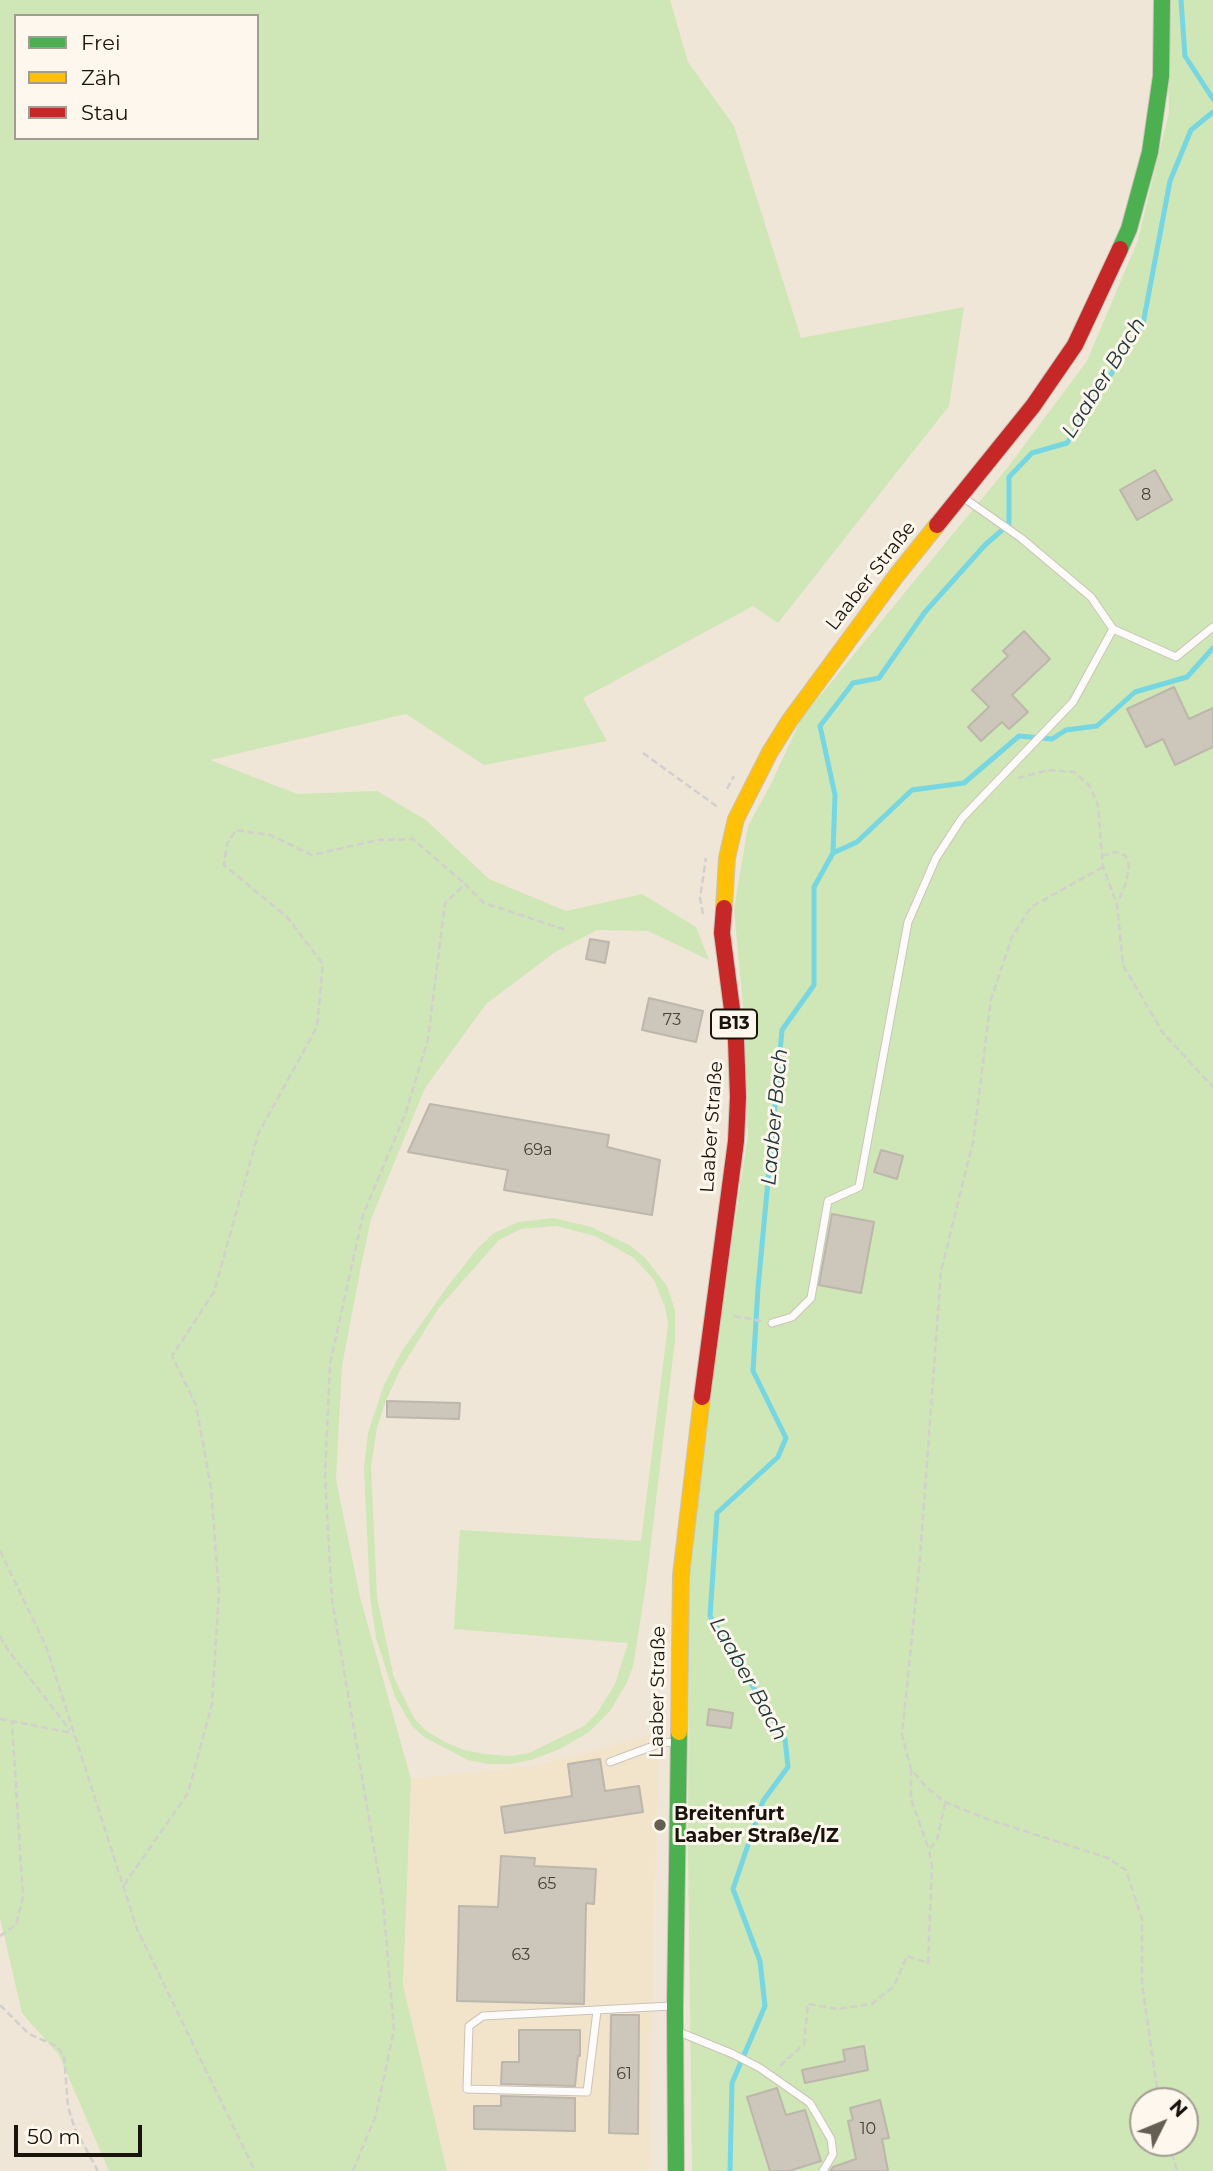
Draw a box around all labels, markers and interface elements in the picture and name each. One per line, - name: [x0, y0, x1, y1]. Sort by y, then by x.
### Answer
- legend: [14, 14, 259, 140]
- text: Frei: [81, 30, 121, 55]
- text: Zäh: [81, 65, 121, 90]
- text: Stau: [81, 100, 129, 125]
- water label: Laaber Bach: [1057, 313, 1151, 443]
- house number: 8: [1141, 485, 1151, 505]
- street label: Laaber Straße: [821, 517, 921, 635]
- road number: B13: [711, 1009, 757, 1038]
- house number: 73: [663, 1010, 681, 1030]
- water label: Laaber Bach: [756, 1047, 794, 1187]
- street label: Laaber Straße: [696, 1060, 728, 1194]
- house number: 69a: [524, 1140, 552, 1160]
- water label: Laaber Bach: [704, 1613, 792, 1745]
- street label: Laaber Straße: [645, 1626, 671, 1758]
- place label: Breitenfurt Laaber Straße/IZ: [674, 1803, 839, 1847]
- marker: Breitenfurt Laaber Straße/IZ: [652, 1817, 668, 1833]
- house number: 65: [538, 1874, 556, 1894]
- house number: 63: [512, 1945, 530, 1965]
- house number: 61: [616, 2064, 632, 2084]
- north arrow: [1129, 2087, 1199, 2157]
- text: N: [1165, 2095, 1192, 2122]
- scale bar: [18, 2112, 145, 2156]
- house number: 10: [860, 2119, 876, 2139]
- text: 50 m: [27, 2124, 81, 2149]

